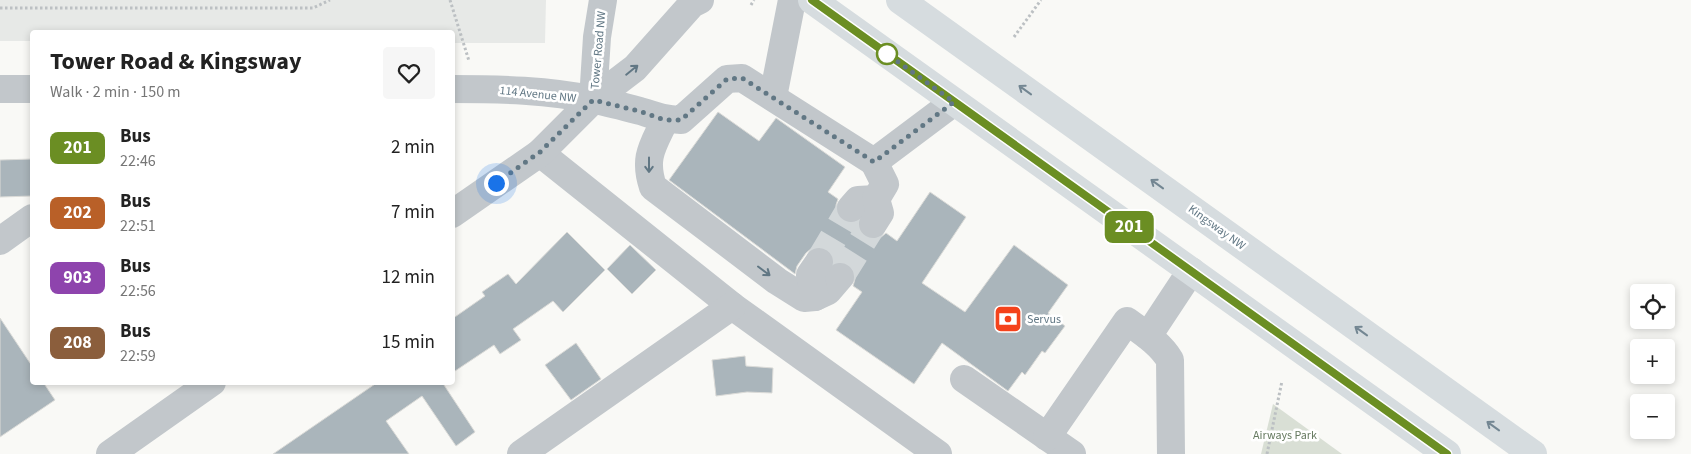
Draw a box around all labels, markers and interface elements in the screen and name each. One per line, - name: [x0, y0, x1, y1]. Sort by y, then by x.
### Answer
- street label: Tower Road NW: [587, 10, 610, 90]
- unlabelled marker: [876, 43, 898, 65]
- text: Tower Road & Kingsway: [50, 44, 301, 79]
- button: heart: [383, 47, 435, 99]
- one-way arrow: [625, 64, 638, 75]
- text: Walk · 2 min · 150 m: [50, 81, 181, 103]
- street label: 114 Avenue NW: [499, 82, 578, 107]
- one-way arrow: [1019, 84, 1032, 95]
- text: Bus: [120, 123, 151, 150]
- text: 2 min: [391, 134, 435, 161]
- text: 201: [63, 135, 92, 160]
- text: 22:46: [120, 150, 156, 172]
- one-way arrow: [644, 156, 654, 173]
- your location: [484, 171, 509, 196]
- one-way arrow: [1150, 179, 1164, 189]
- text: Bus: [120, 188, 151, 215]
- text: 7 min: [391, 199, 435, 226]
- text: 202: [63, 200, 92, 225]
- street label: Kingsway NW: [1184, 201, 1249, 254]
- line badge: 201: [1100, 211, 1158, 243]
- text: 201: [1115, 214, 1143, 239]
- text: 22:51: [120, 215, 156, 237]
- text: Bus: [120, 253, 151, 280]
- text: 12 min: [381, 264, 435, 291]
- text: 903: [63, 265, 92, 290]
- one-way arrow: [757, 266, 771, 276]
- text: 22:56: [120, 280, 156, 302]
- map controls: [1630, 284, 1675, 439]
- button: locate: [1630, 284, 1675, 329]
- bank icon: Servus: [993, 304, 1023, 334]
- place label: Servus: [1027, 311, 1061, 328]
- text: Bus: [120, 318, 151, 345]
- one-way arrow: [1355, 326, 1369, 336]
- text: 15 min: [381, 329, 435, 356]
- text: 208: [63, 330, 92, 355]
- button: +: [1630, 339, 1675, 384]
- text: 22:59: [120, 345, 156, 367]
- button: −: [1630, 394, 1675, 439]
- one-way arrow: [1487, 420, 1501, 431]
- park label: Airways Park: [1253, 427, 1317, 444]

